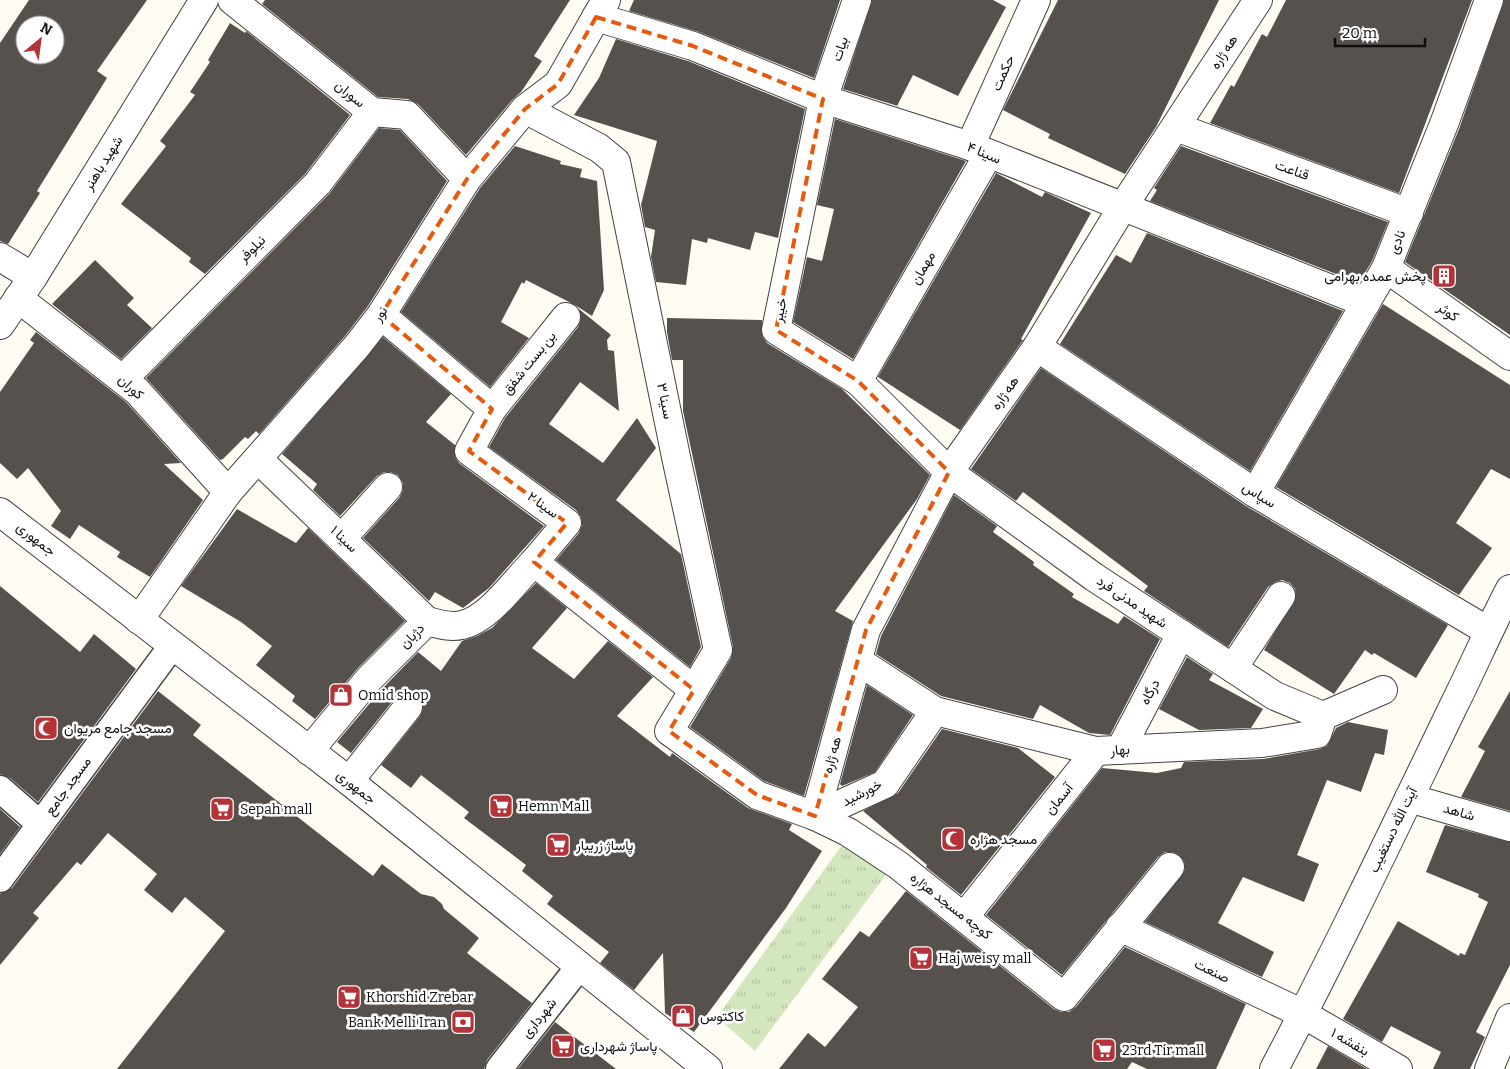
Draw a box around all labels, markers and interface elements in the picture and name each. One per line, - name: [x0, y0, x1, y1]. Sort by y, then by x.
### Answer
- north arrow: [15, 15, 65, 65]
- scale bar: [1335, 15, 1425, 47]
- text: N: [37, 19, 55, 39]
- text: 20 m: [1342, 24, 1378, 42]
- street label: هه ژاره: [1207, 31, 1241, 72]
- street label: بیات: [828, 34, 852, 64]
- street label: حکمت: [988, 52, 1018, 94]
- street label: سوران: [332, 77, 368, 111]
- street label: شهید باهنر: [79, 133, 126, 194]
- street label: سینا ۴: [964, 138, 1004, 168]
- street label: قناعت: [1273, 156, 1311, 184]
- street label: نادی: [1385, 228, 1409, 256]
- street label: نیلوفر: [234, 232, 269, 267]
- street label: مهمان: [907, 248, 939, 288]
- building icon: پخش عمده بهرامی: [1431, 263, 1457, 289]
- place label: پخش عمده بهرامی: [1324, 268, 1426, 286]
- street label: خیبر: [769, 296, 791, 325]
- street label: کوثر: [1433, 298, 1462, 325]
- street label: نور: [368, 303, 391, 326]
- street label: بن بست شفق: [498, 328, 560, 398]
- street label: کوران: [115, 371, 147, 403]
- street label: هه ژاره: [987, 373, 1023, 413]
- street label: سینا ۳: [653, 381, 677, 421]
- street label: سپاس: [1239, 478, 1279, 513]
- street label: سینا ۲: [524, 488, 562, 522]
- street label: جمهوری: [13, 518, 59, 560]
- street label: سینا ۱: [327, 522, 361, 556]
- street label: شهید مدنی فرد: [1093, 572, 1171, 632]
- street label: دژبان: [396, 620, 428, 652]
- street label: درگاه: [1136, 676, 1164, 708]
- shop icon: Omid shop: [328, 682, 354, 708]
- place label: Omid shop: [358, 687, 429, 704]
- mosque icon: مسجد جامع مریوان: [33, 715, 59, 741]
- place label: مسجد جامع مریوان: [64, 720, 172, 739]
- street label: هه ژاره: [819, 734, 845, 775]
- street label: بهار: [1109, 741, 1130, 759]
- street label: مسجد جامع: [41, 753, 96, 820]
- street label: جمهوری: [333, 766, 379, 808]
- street label: خورشید: [839, 776, 885, 810]
- street label: آسمان: [1041, 779, 1078, 818]
- street label: آیت الله دستغیب: [1365, 783, 1422, 875]
- supermarket icon: Hemn Mall: [488, 793, 514, 819]
- supermarket icon: Sepah mall: [209, 796, 235, 822]
- place label: Hemn Mall: [518, 798, 590, 815]
- street label: شاهد: [1441, 799, 1477, 825]
- place label: Sepah mall: [240, 801, 312, 818]
- mosque icon: مسجد هژاره: [940, 826, 966, 852]
- place label: مسجد هژاره: [970, 831, 1037, 848]
- supermarket icon: پاساژ زریبار: [545, 832, 571, 858]
- place label: پاساژ زریبار: [575, 837, 633, 855]
- street label: کوچه مسجد هژاره: [906, 869, 995, 944]
- supermarket icon: Haj weisy mall: [908, 945, 934, 971]
- place label: Haj weisy mall: [938, 950, 1032, 967]
- street label: صنعت: [1191, 955, 1233, 987]
- supermarket icon: Khorshid Zrebar: [336, 984, 362, 1010]
- place label: Khorshid Zrebar: [366, 989, 473, 1006]
- street label: شهرداری: [518, 994, 560, 1042]
- shop icon: کاکتوس: [670, 1003, 696, 1029]
- place label: کاکتوس: [700, 1008, 744, 1025]
- bank icon: Bank Melli Iran: [450, 1009, 476, 1035]
- place label: Bank Melli Iran: [348, 1014, 446, 1031]
- street label: بنفشه ۱: [1328, 1024, 1372, 1060]
- supermarket icon: پاساژ شهرداری: [550, 1033, 576, 1059]
- supermarket icon: 23rd Tir mall: [1091, 1037, 1117, 1063]
- place label: پاساژ شهرداری: [580, 1038, 657, 1056]
- place label: 23rd Tir mall: [1122, 1042, 1204, 1059]

